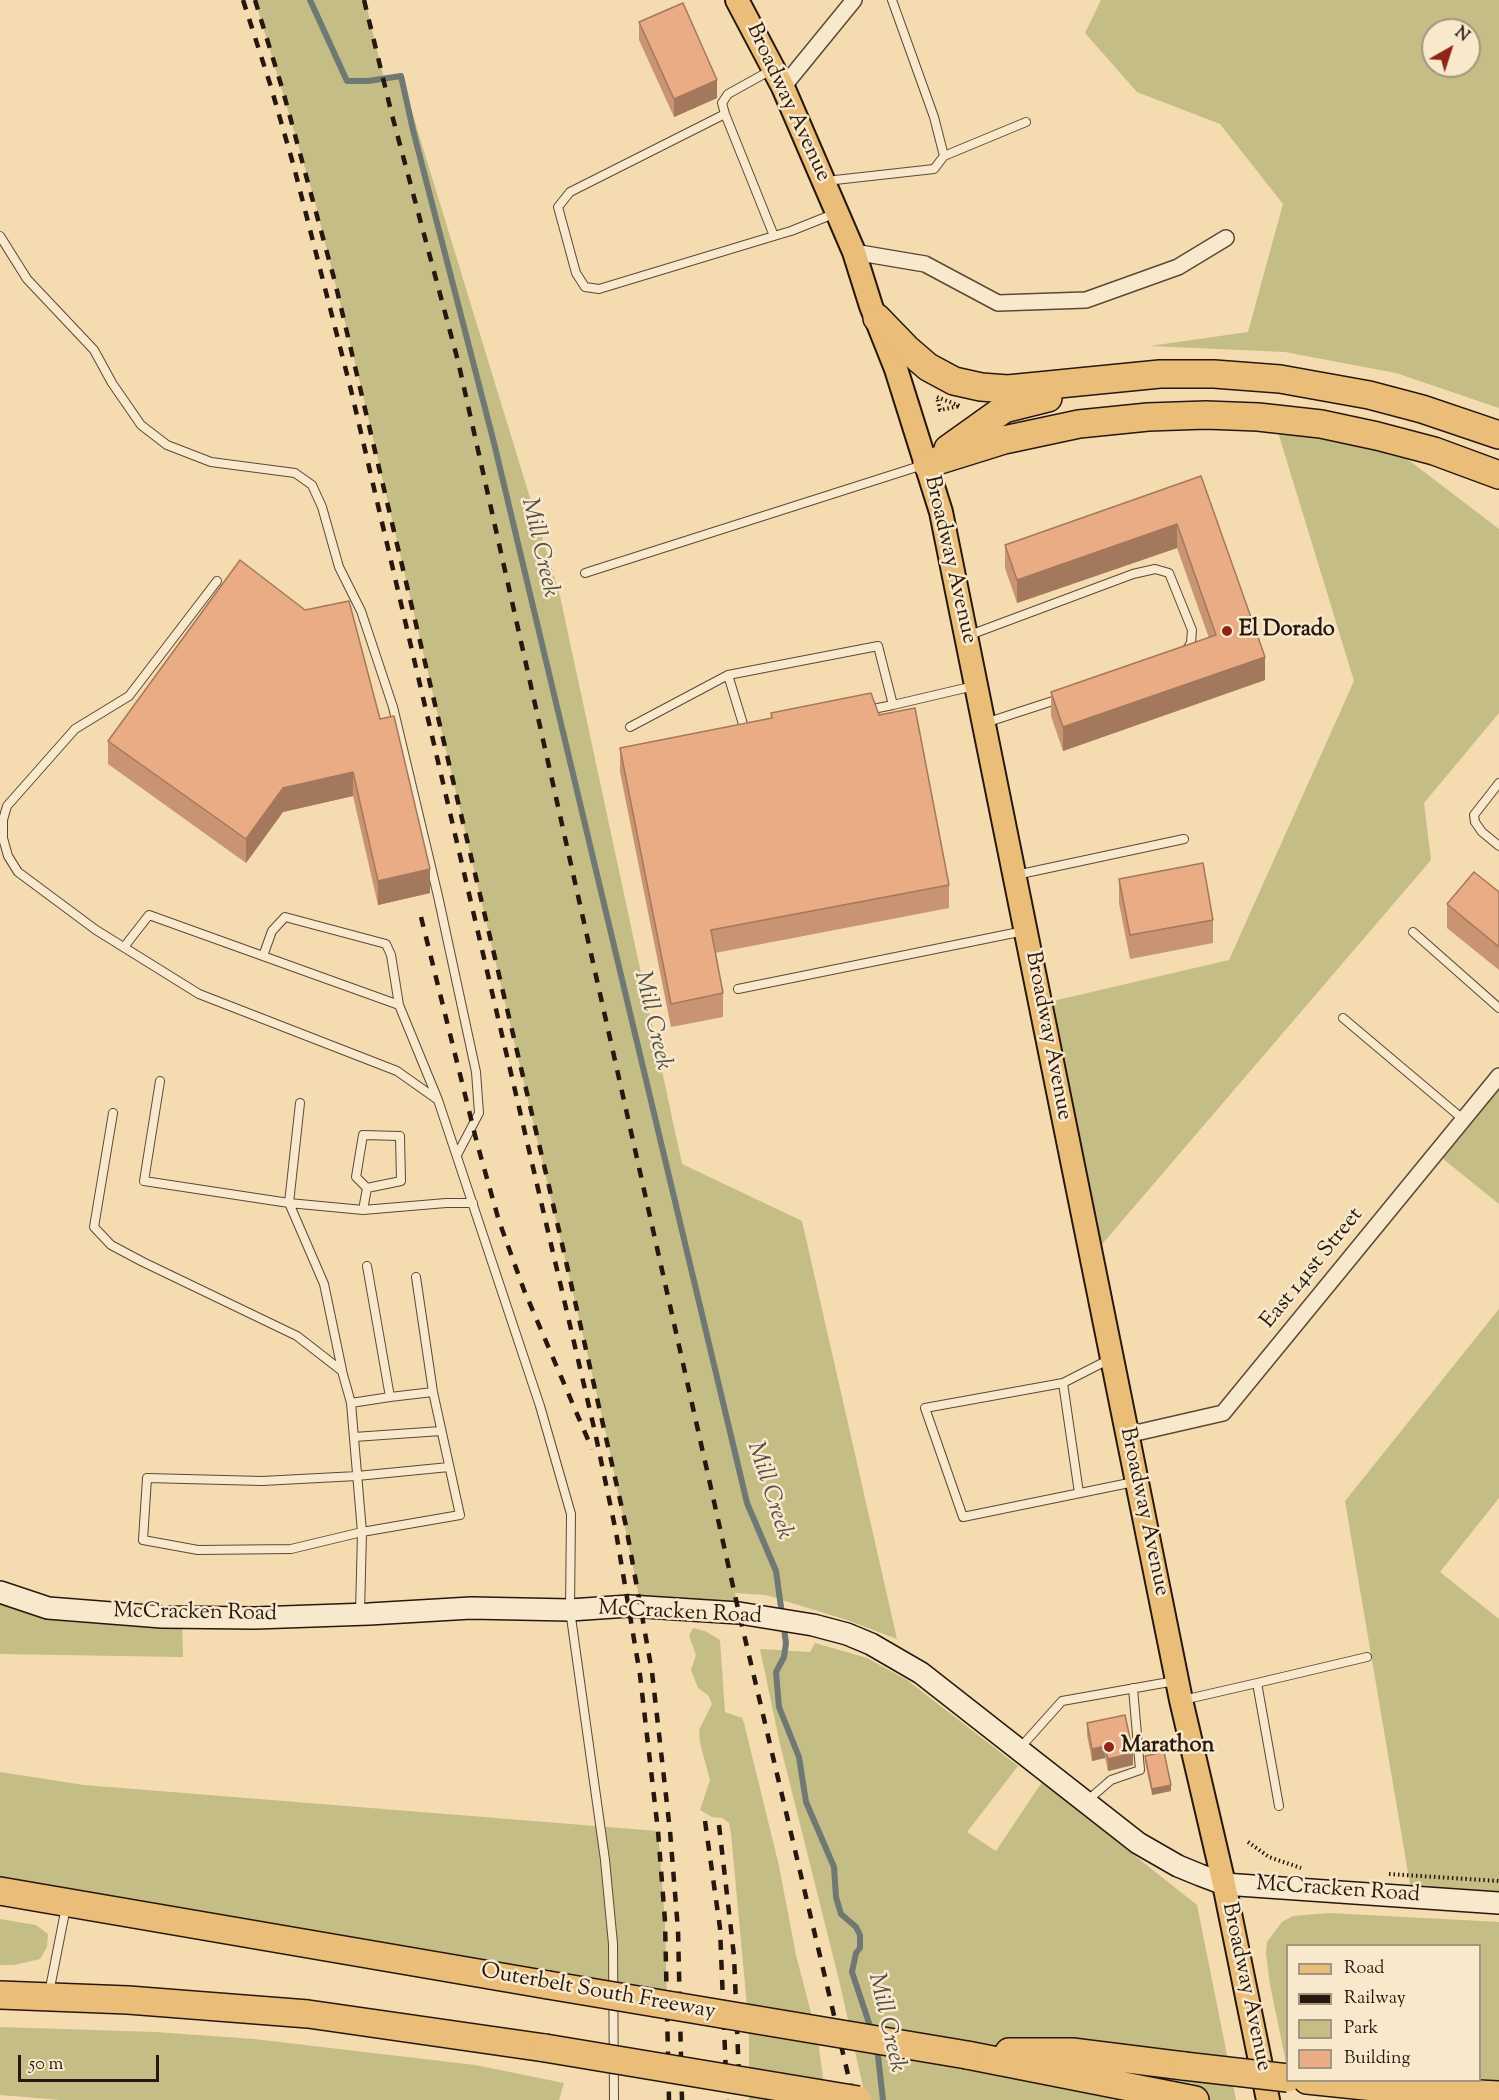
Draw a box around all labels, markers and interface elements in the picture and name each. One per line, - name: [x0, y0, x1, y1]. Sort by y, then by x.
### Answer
- north arrow: [1421, 18, 1481, 78]
- street label: Broadway Avenue: [739, 20, 835, 186]
- text: N: [1449, 22, 1474, 48]
- street label: Broadway Avenue: [917, 473, 981, 647]
- water label: Mill Creek: [513, 496, 563, 600]
- place label: El Dorado: [1239, 618, 1335, 644]
- marker: El Dorado: [1220, 624, 1234, 638]
- street label: Broadway Avenue: [1018, 949, 1076, 1123]
- water label: Mill Creek: [626, 969, 676, 1073]
- street label: East 141st Street: [1256, 1203, 1370, 1335]
- street label: Broadway Avenue: [1112, 1425, 1174, 1599]
- water label: Mill Creek: [739, 1439, 797, 1543]
- street label: McCracken Road: [597, 1597, 763, 1631]
- street label: McCracken Road: [113, 1599, 277, 1629]
- place label: Marathon: [1121, 1734, 1214, 1760]
- marker: Marathon: [1102, 1740, 1116, 1754]
- street label: McCracken Road: [1255, 1872, 1421, 1910]
- street label: Broadway Avenue: [1214, 1900, 1276, 2074]
- legend: [1286, 1944, 1481, 2082]
- text: Road: [1344, 1956, 1384, 1982]
- street label: Outerbelt South Freeway: [479, 1959, 717, 2027]
- water label: Mill Creek: [860, 1971, 910, 2075]
- text: Railway: [1344, 1986, 1406, 2012]
- text: Park: [1344, 2016, 1378, 2042]
- scale bar: [21, 2043, 162, 2081]
- text: Building: [1344, 2046, 1410, 2072]
- text: 50 m: [29, 2052, 63, 2078]

